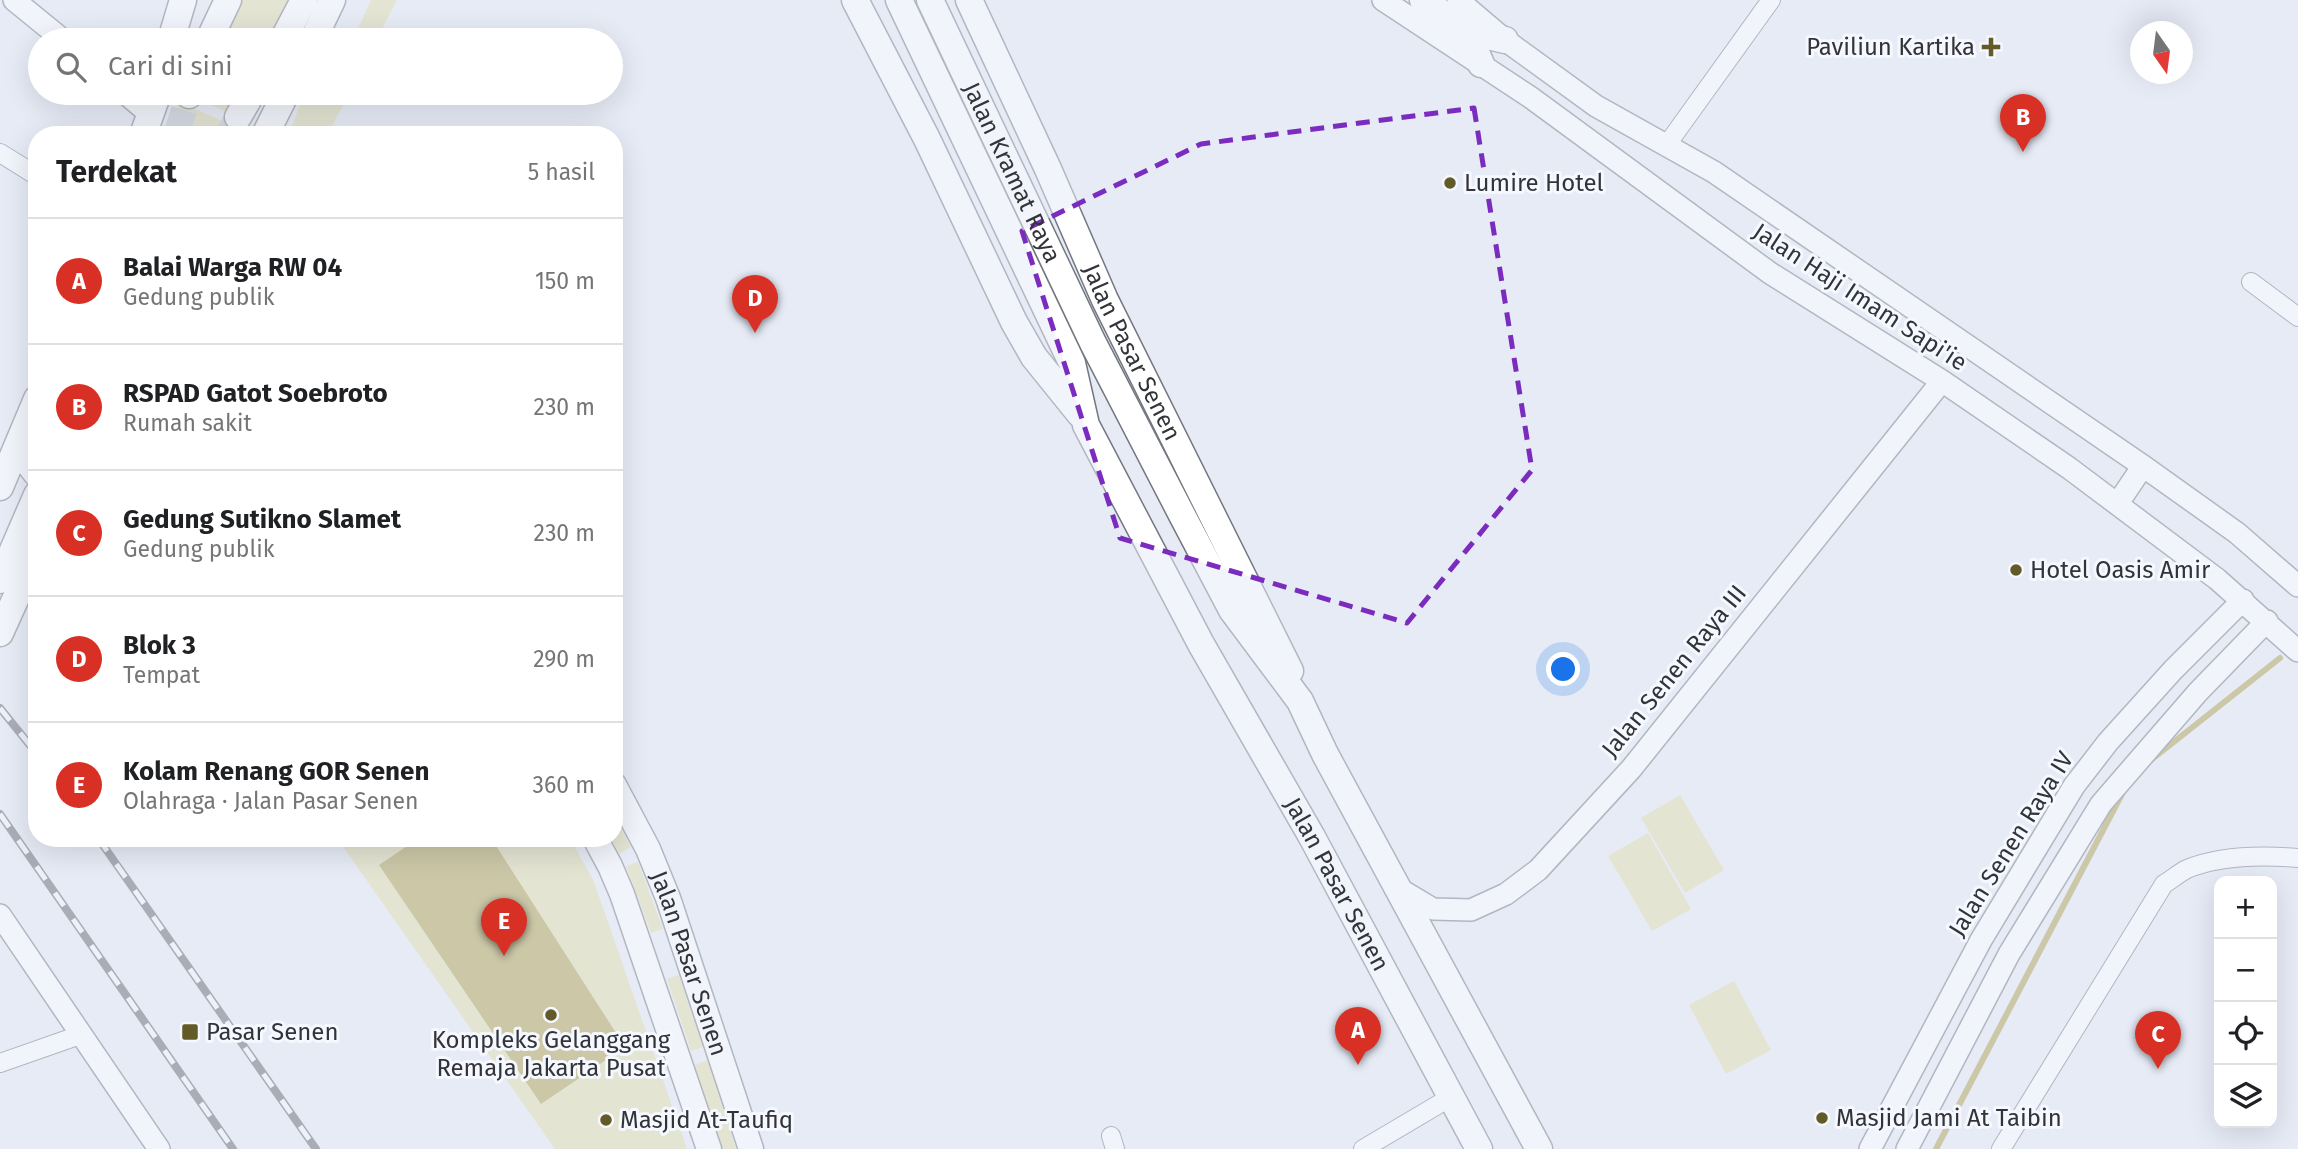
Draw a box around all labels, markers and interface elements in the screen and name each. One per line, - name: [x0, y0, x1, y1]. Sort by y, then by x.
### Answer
- north arrow: [2130, 21, 2193, 84]
- search box: [28, 28, 623, 105]
- place label: Paviliun Kartika: [1806, 33, 1975, 61]
- marker: Paviliun Kartika: [1981, 37, 2001, 57]
- icon: search: [52, 48, 90, 86]
- text: Cari di sini: [108, 51, 233, 82]
- street label: Jalan Kramat Raya: [957, 78, 1067, 267]
- pin: B: [2000, 94, 2046, 152]
- text: Terdekat: [56, 154, 177, 190]
- text: 5 hasil: [528, 158, 595, 186]
- place label: Lumire Hotel: [1464, 169, 1604, 197]
- marker: Lumire Hotel: [1442, 175, 1458, 191]
- street label: Jalan Haji Imam Sapi'ie: [1748, 217, 1972, 377]
- text: Balai Warga RW 04: [123, 252, 342, 283]
- street label: Jalan Pasar Senen: [1077, 260, 1187, 445]
- text: A: [72, 267, 86, 295]
- text: 150 m: [535, 267, 595, 295]
- pin: D: [732, 275, 778, 333]
- text: Gedung publik: [123, 283, 274, 311]
- text: RSPAD Gatot Soebroto: [123, 378, 388, 409]
- text: B: [72, 393, 86, 421]
- text: 230 m: [534, 393, 595, 421]
- text: Rumah sakit: [123, 409, 252, 437]
- text: Gedung Sutikno Slamet: [123, 504, 401, 535]
- text: C: [72, 519, 86, 547]
- text: 230 m: [534, 519, 595, 547]
- text: Gedung publik: [123, 535, 274, 563]
- place label: Hotel Oasis Amir: [2030, 556, 2211, 584]
- marker: Hotel Oasis Amir: [2008, 562, 2024, 578]
- street label: Jalan Senen Raya III: [1596, 579, 1752, 763]
- text: Blok 3: [123, 630, 196, 661]
- text: D: [72, 645, 86, 673]
- text: 290 m: [533, 645, 595, 673]
- your location: [1546, 652, 1580, 686]
- text: Tempat: [123, 661, 200, 689]
- street label: Jalan Senen Raya IV: [1943, 746, 2080, 942]
- text: Kolam Renang GOR Senen: [123, 756, 429, 787]
- text: E: [73, 771, 85, 799]
- text: 360 m: [533, 771, 595, 799]
- text: Olahraga · Jalan Pasar Senen: [123, 787, 419, 815]
- street label: Jalan Pasar Senen: [1278, 793, 1395, 976]
- street label: Jalan Pasar Senen: [644, 867, 733, 1059]
- map controls: [2214, 876, 2277, 1128]
- button: +: [2214, 876, 2277, 939]
- pin: E: [481, 898, 527, 956]
- button: −: [2214, 939, 2277, 1002]
- button: locate: [2214, 1002, 2277, 1065]
- marker: Kompleks Gelanggang Remaja Jakarta Pusat: [543, 1007, 559, 1023]
- pin: A: [1335, 1007, 1381, 1065]
- pin: C: [2135, 1011, 2181, 1069]
- place label: Pasar Senen: [206, 1018, 338, 1046]
- marker: Pasar Senen: [180, 1022, 200, 1042]
- place label: Kompleks Gelanggang Remaja Jakarta Pusat: [432, 1026, 671, 1082]
- button: layers: [2214, 1065, 2277, 1128]
- place label: Masjid Jami At Taibin: [1836, 1104, 2062, 1132]
- place label: Masjid At-Taufiq: [620, 1106, 793, 1134]
- marker: Masjid Jami At Taibin: [1814, 1110, 1830, 1126]
- marker: Masjid At-Taufiq: [598, 1112, 614, 1128]

